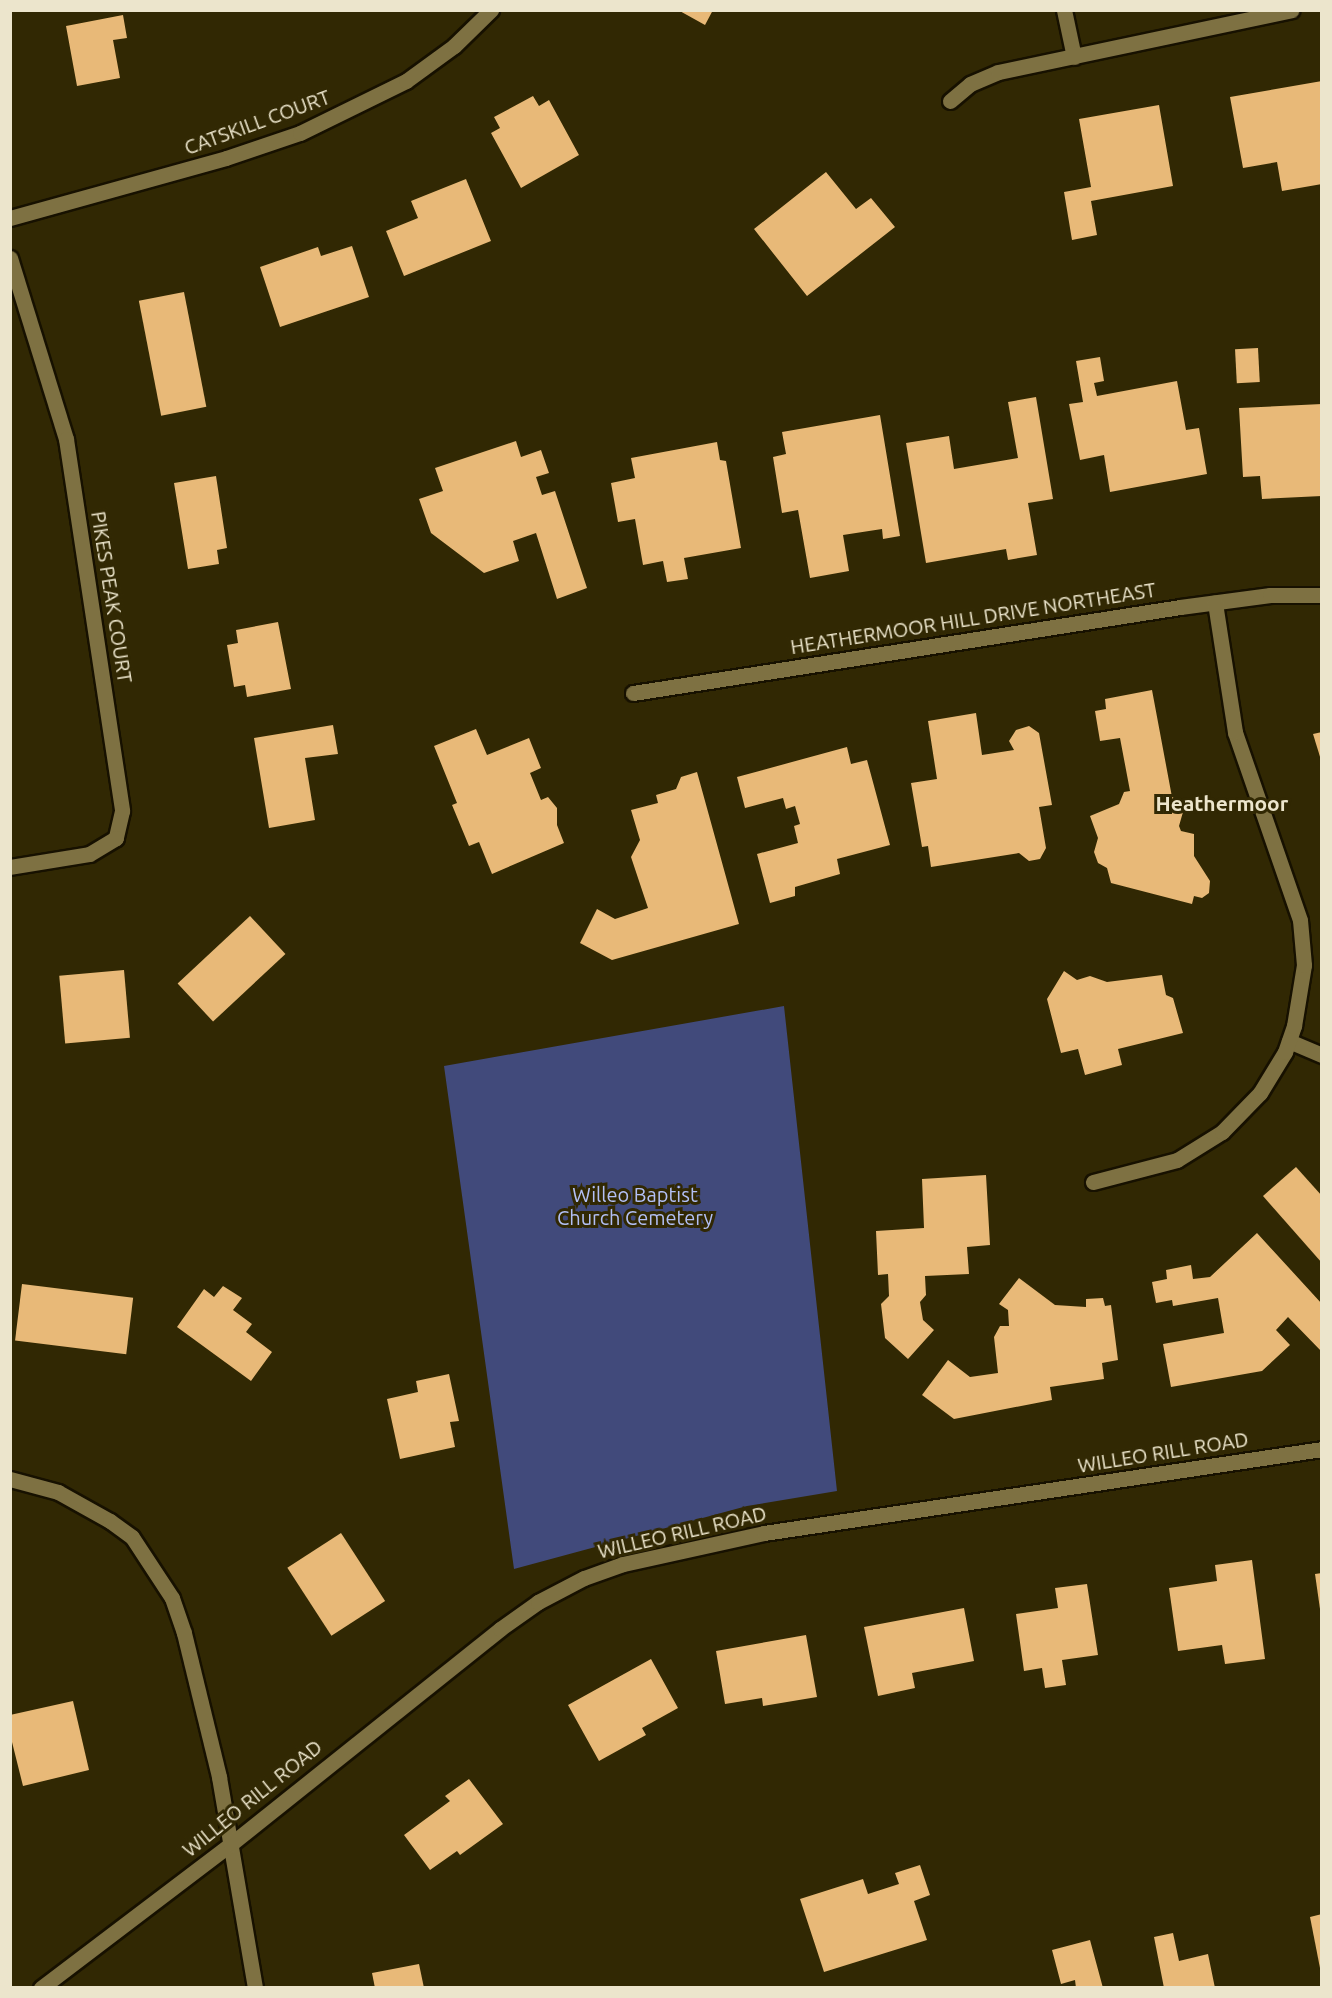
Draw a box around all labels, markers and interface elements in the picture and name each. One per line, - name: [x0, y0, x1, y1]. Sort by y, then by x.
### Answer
- street label: CATSKILL COURT: [181, 85, 333, 159]
- street label: PIKES PEAK COURT: [87, 509, 137, 685]
- street label: HEATHERMOOR HILL DRIVE NORTHEAST: [789, 577, 1157, 659]
- district label: Heathermoor: [1156, 790, 1288, 816]
- park label: Willeo Baptist Church Cemetery: [557, 1182, 713, 1229]
- street label: WILLEO RILL ROAD: [1076, 1427, 1250, 1477]
- street label: WILLEO RILL ROAD: [595, 1501, 769, 1563]
- street label: WILLEO RILL ROAD: [177, 1734, 327, 1862]

